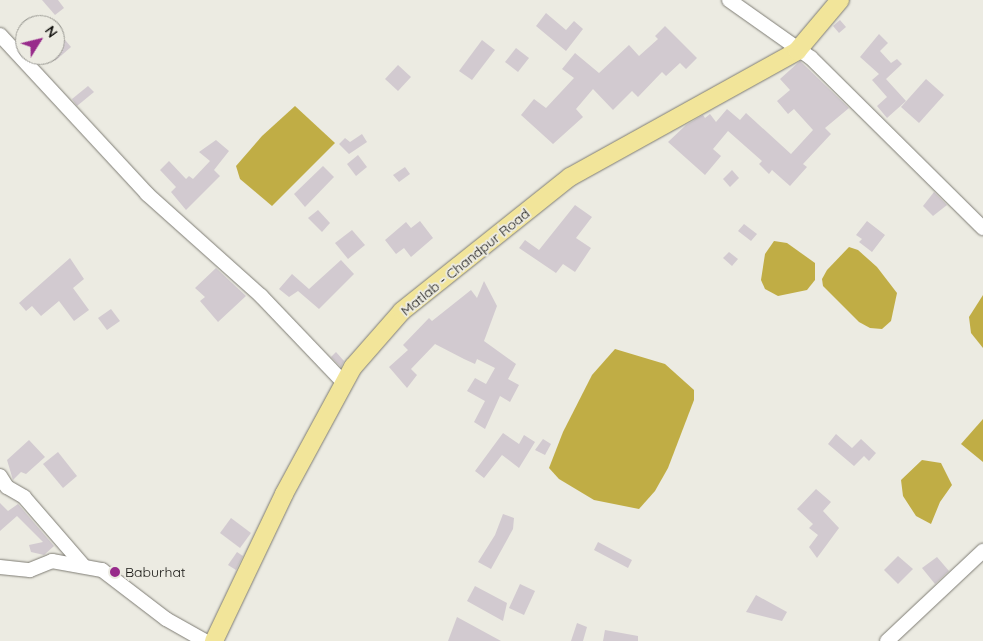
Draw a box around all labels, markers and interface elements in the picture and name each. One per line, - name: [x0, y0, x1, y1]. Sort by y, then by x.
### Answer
- north arrow: [15, 15, 65, 65]
- text: N: [41, 22, 62, 41]
- street label: Matlab - Chandpur Road: [397, 205, 533, 319]
- place label: Baburhat: [125, 564, 186, 580]
- marker: Baburhat: [109, 566, 121, 578]

